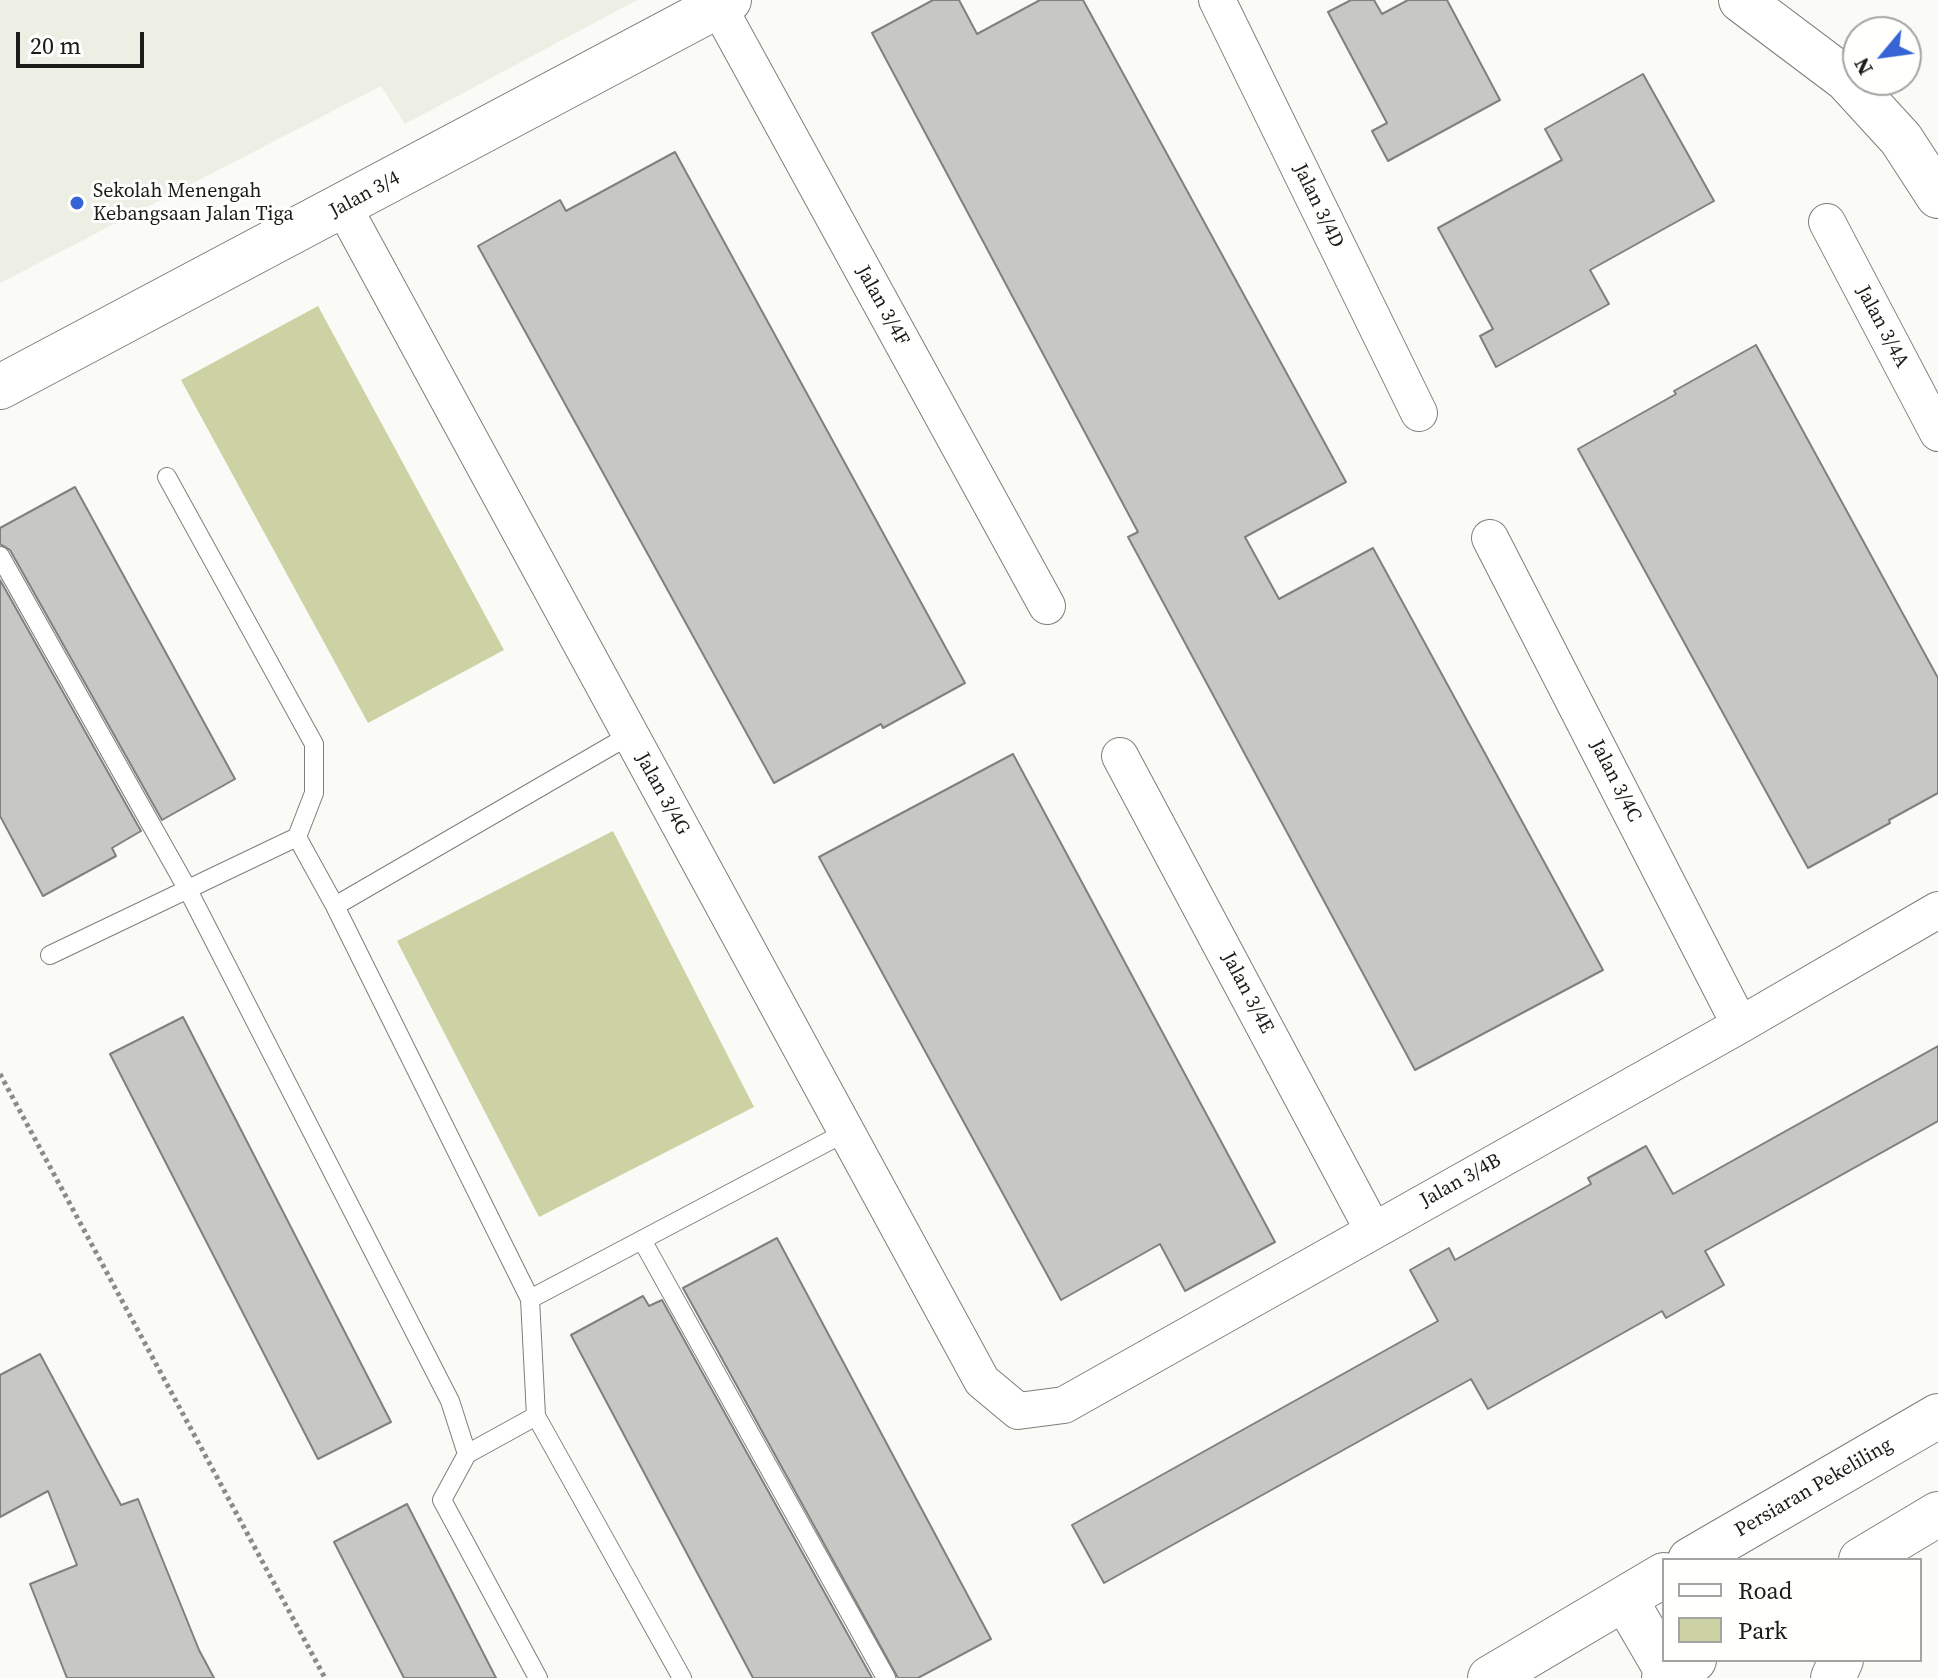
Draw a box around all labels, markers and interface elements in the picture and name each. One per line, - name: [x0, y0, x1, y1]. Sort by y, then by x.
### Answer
- scale bar: [20, 16, 148, 66]
- north arrow: [1842, 16, 1922, 96]
- text: 20 m: [30, 29, 81, 62]
- text: N: [1846, 52, 1880, 81]
- street label: Jalan 3/4D: [1287, 160, 1349, 252]
- street label: Jalan 3/4: [326, 166, 404, 224]
- place label: Sekolah Menengah Kebangsaan Jalan Tiga: [93, 180, 294, 227]
- marker: Sekolah Menengah Kebangsaan Jalan Tiga: [68, 194, 86, 212]
- street label: Jalan 3/4F: [850, 262, 914, 350]
- street label: Jalan 3/4A: [1850, 282, 1914, 372]
- street label: Jalan 3/4C: [1584, 736, 1646, 826]
- street label: Jalan 3/4G: [630, 749, 694, 839]
- street label: Jalan 3/4E: [1216, 948, 1278, 1038]
- street label: Jalan 3/4B: [1416, 1149, 1506, 1213]
- street label: Persiaran Pekeliling: [1731, 1433, 1897, 1543]
- legend: [1662, 1558, 1922, 1662]
- text: Road: [1738, 1574, 1792, 1607]
- text: Park: [1738, 1614, 1787, 1647]

